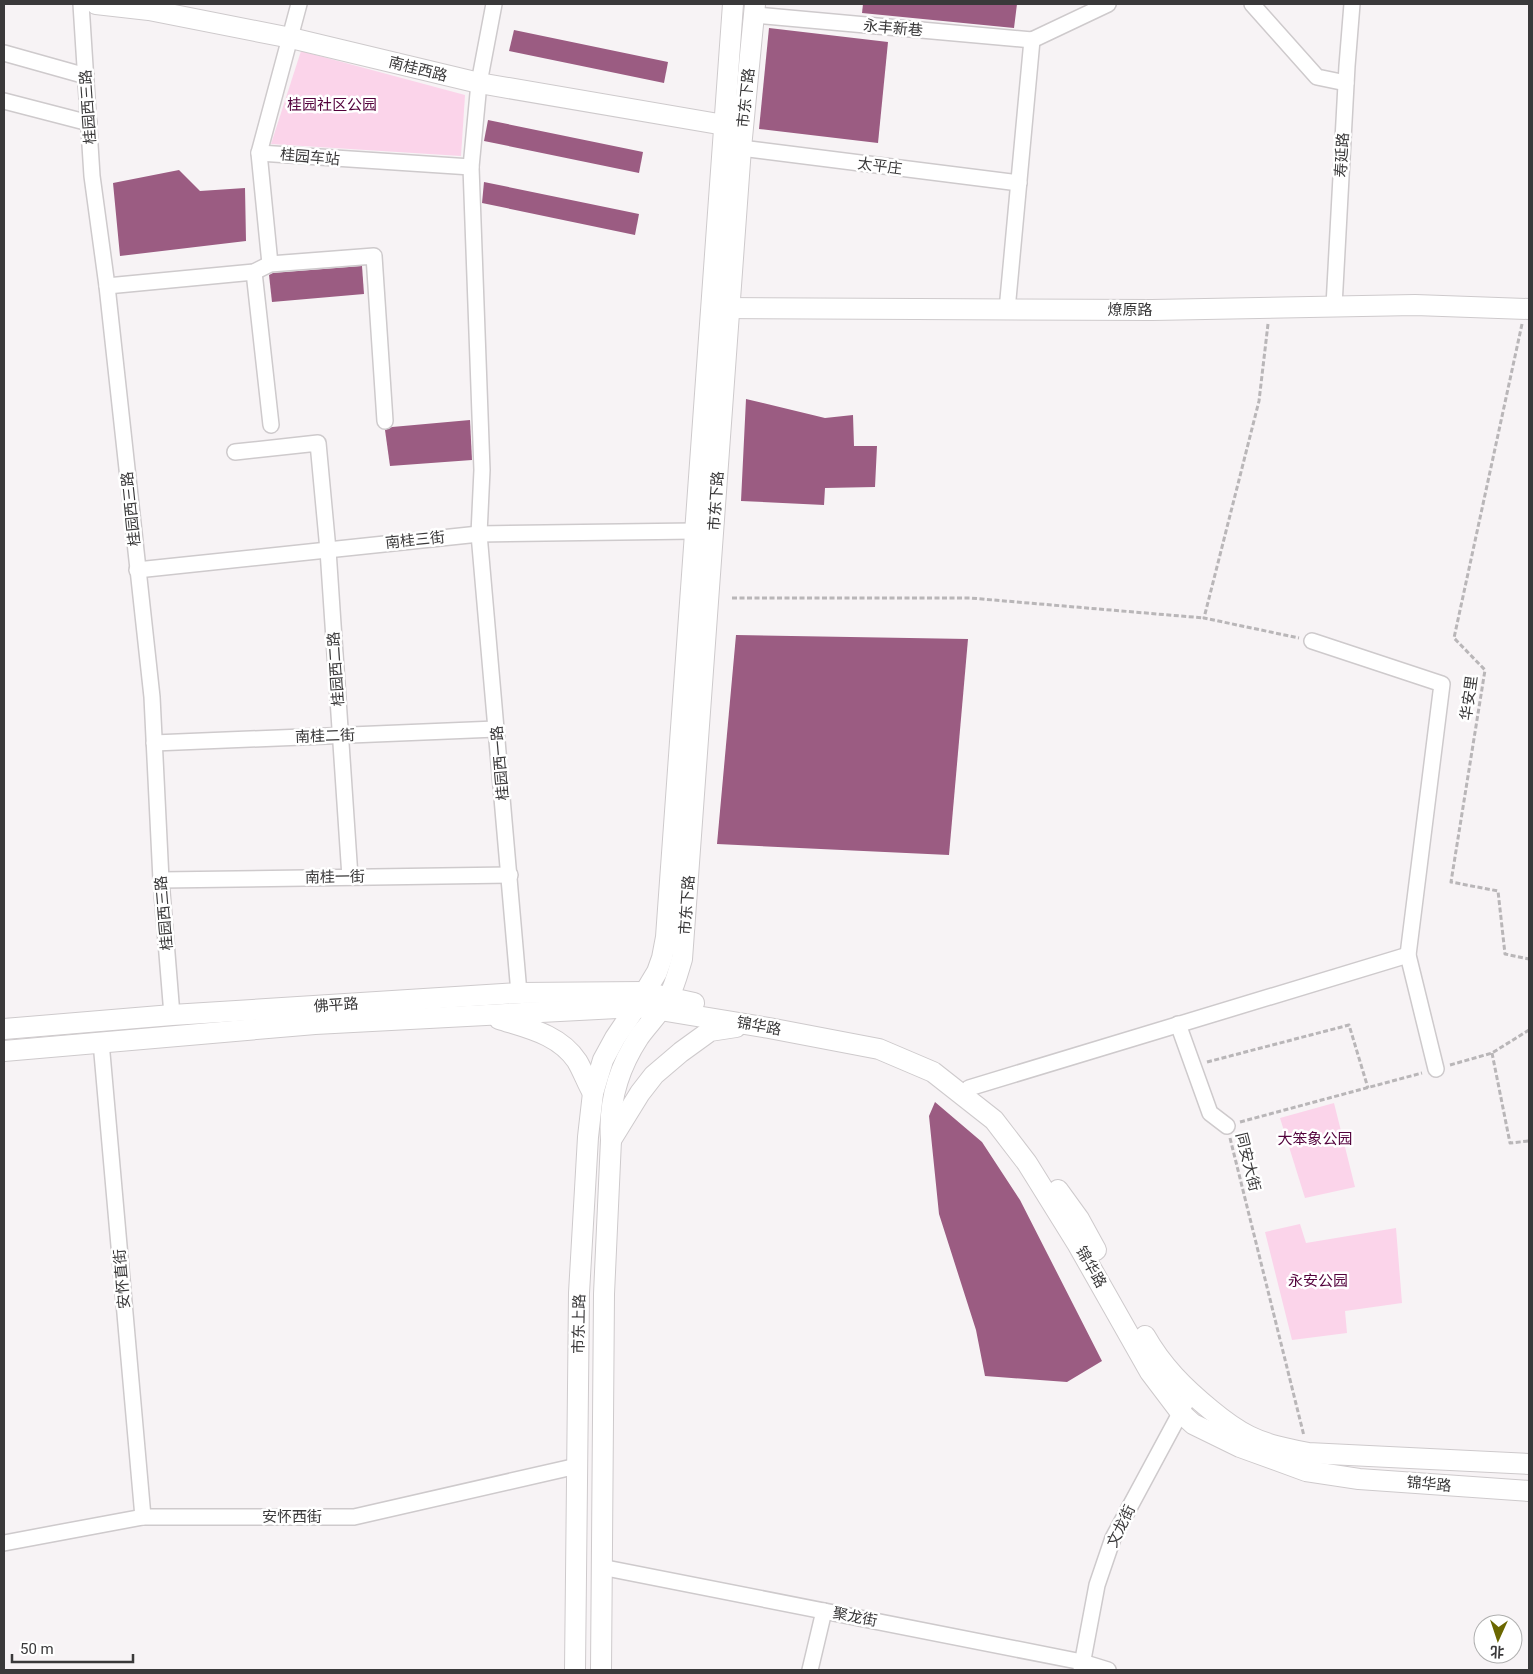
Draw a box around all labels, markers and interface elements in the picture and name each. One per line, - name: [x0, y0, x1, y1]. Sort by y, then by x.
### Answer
- street label: 永丰新巷: [862, 16, 924, 40]
- street label: 南桂西路: [387, 53, 449, 85]
- street label: 市东下路: [734, 67, 758, 129]
- street label: 桂园西三路: [76, 69, 100, 145]
- park label: 桂园社区公园: [287, 96, 377, 114]
- street label: 寿延路: [1332, 132, 1352, 178]
- street label: 桂园车站: [279, 145, 341, 169]
- street label: 太平庄: [857, 154, 903, 178]
- street label: 燎原路: [1107, 301, 1153, 319]
- street label: 市东下路: [705, 470, 727, 532]
- street label: 桂园西三路: [118, 471, 144, 547]
- street label: 南桂三街: [384, 528, 446, 552]
- street label: 桂园西二路: [324, 631, 348, 707]
- street label: 华安里: [1457, 674, 1481, 722]
- street label: 桂园西一路: [488, 725, 512, 801]
- street label: 南桂二街: [295, 726, 355, 746]
- street label: 南桂一街: [305, 867, 365, 887]
- street label: 市东下路: [676, 874, 698, 936]
- street label: 桂园西三路: [152, 875, 176, 951]
- street label: 佛平路: [313, 994, 359, 1016]
- street label: 锦华路: [735, 1013, 783, 1039]
- park label: 大笨象公园: [1277, 1130, 1353, 1148]
- street label: 同安大街: [1232, 1131, 1264, 1193]
- street label: 锦华路: [1072, 1243, 1110, 1291]
- street label: 安怀直街: [110, 1248, 134, 1310]
- park label: 永安公园: [1288, 1272, 1348, 1290]
- street label: 市东上路: [569, 1294, 589, 1354]
- street label: 锦华路: [1406, 1473, 1452, 1495]
- street label: 文龙街: [1103, 1502, 1139, 1550]
- street label: 安怀西街: [262, 1508, 322, 1526]
- street label: 聚龙街: [831, 1604, 879, 1630]
- north arrow: [1473, 1614, 1523, 1664]
- scale bar: [12, 1632, 134, 1664]
- text: 50 m: [20, 1640, 54, 1658]
- text: 北: [1490, 1644, 1505, 1660]

